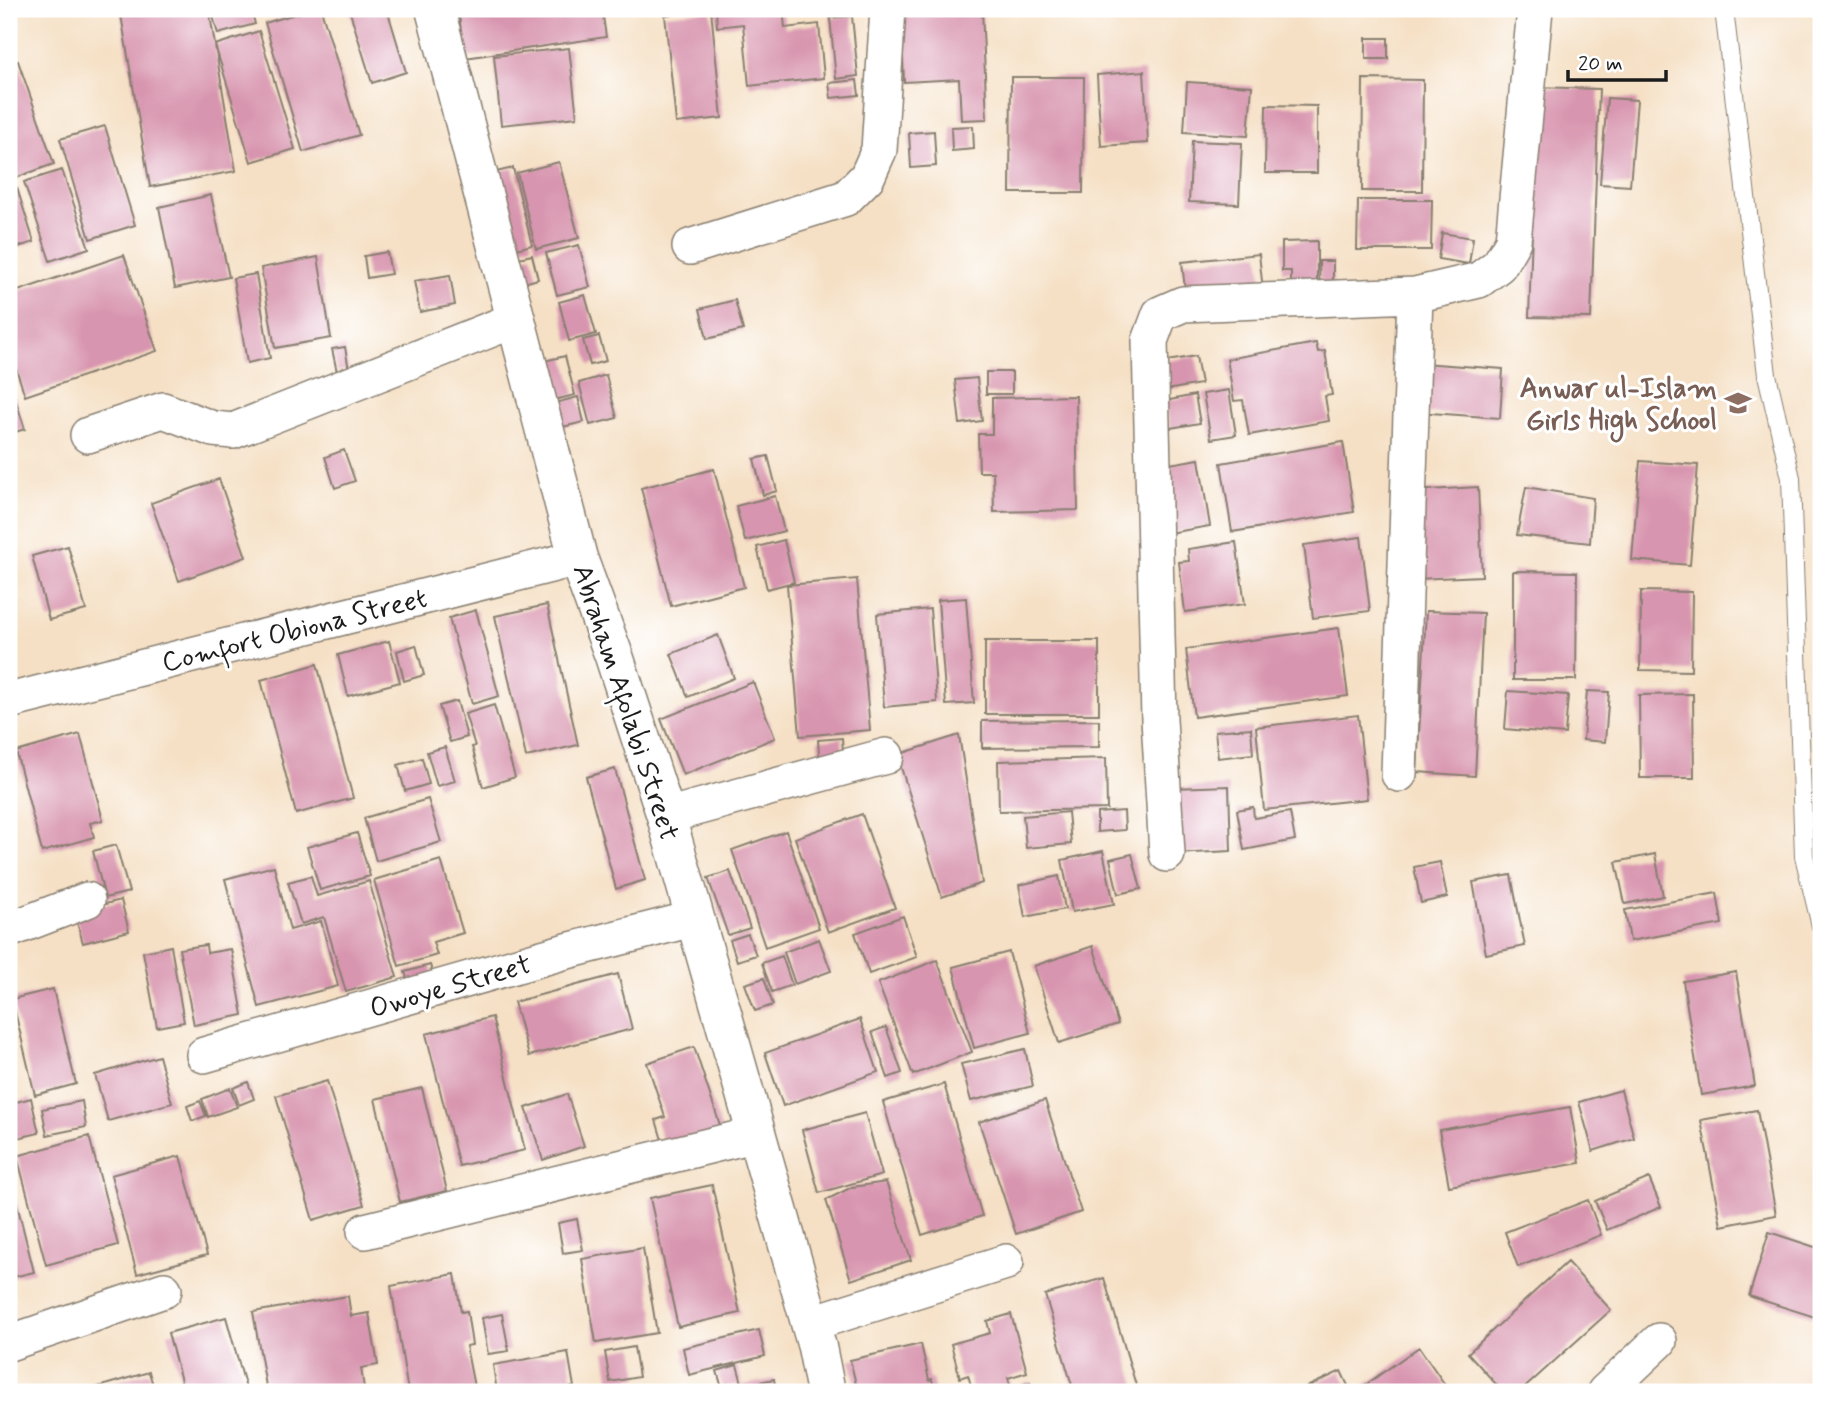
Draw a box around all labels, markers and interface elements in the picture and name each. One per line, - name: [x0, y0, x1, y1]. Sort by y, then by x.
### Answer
- scale bar: [1568, 38, 1666, 82]
- text: 20 m: [1578, 50, 1623, 78]
- place label: Anwar ul-Islam Girls High School: [1520, 371, 1717, 443]
- school or university icon: Anwar ul-Islam Girls High School: [1723, 388, 1753, 418]
- street label: Abraham Afolabi Street: [561, 560, 687, 846]
- street label: Comfort Obiona Street: [158, 581, 431, 684]
- street label: Owoye Street: [366, 947, 536, 1028]

